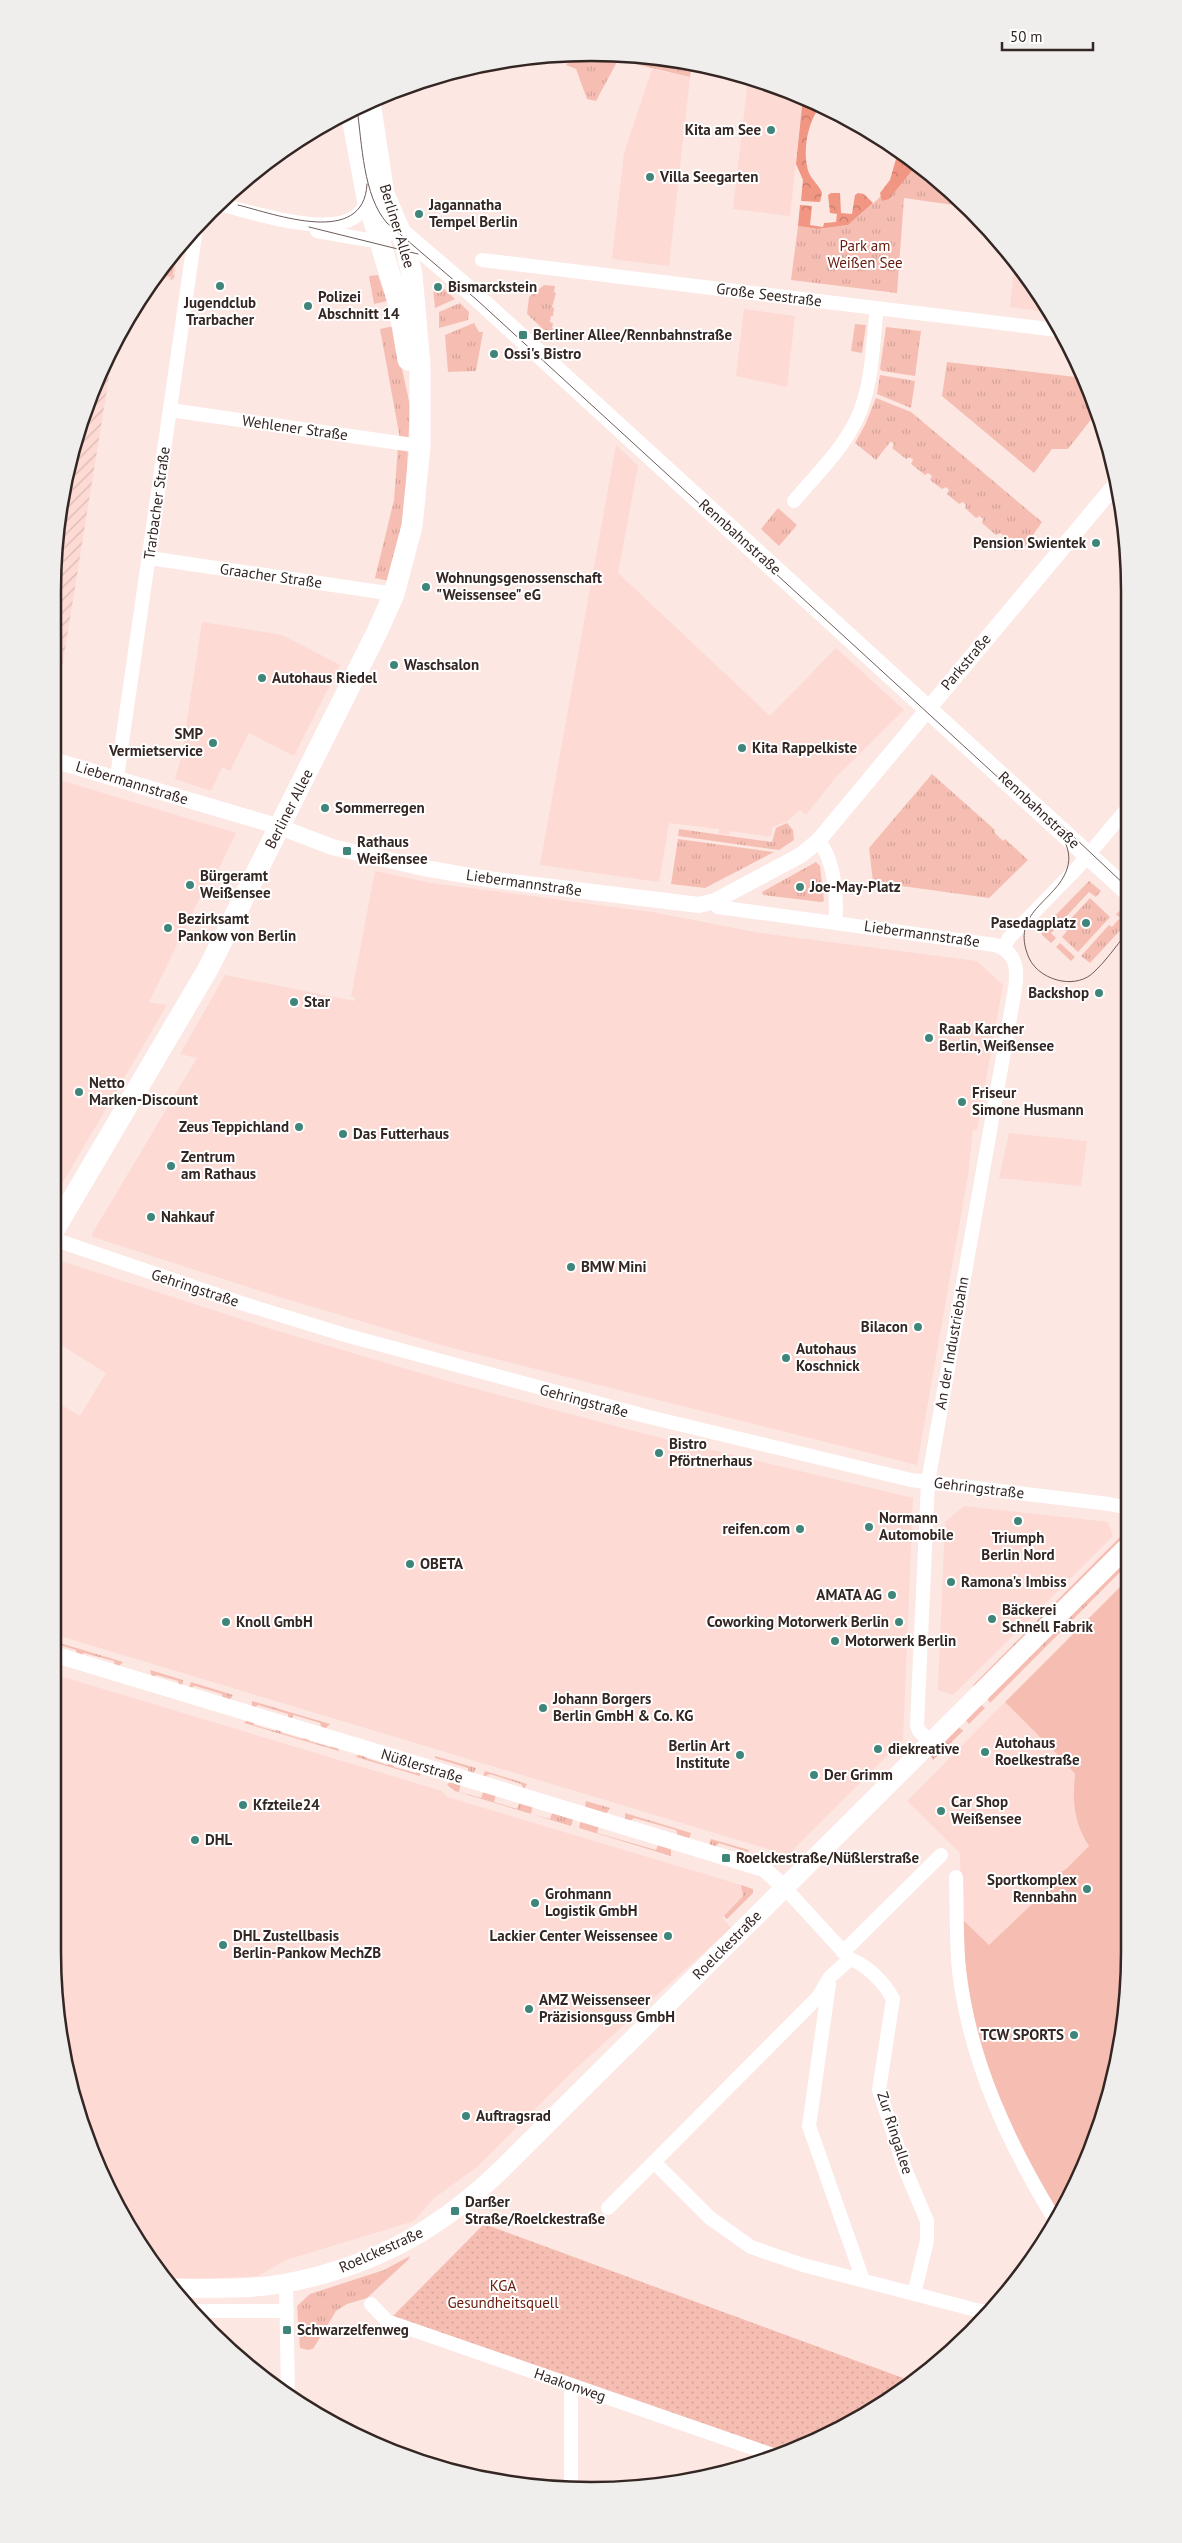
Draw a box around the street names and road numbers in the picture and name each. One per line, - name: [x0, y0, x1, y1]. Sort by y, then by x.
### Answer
- street label: Berliner Allee: [376, 181, 419, 270]
- street label: Große Seestraße: [715, 279, 823, 310]
- street label: Wehlener Straße: [241, 411, 349, 444]
- street label: Trarbacher Straße: [139, 445, 174, 561]
- street label: Rennbahnstraße: [695, 495, 786, 579]
- street label: Graacher Straße: [219, 559, 323, 592]
- street label: Parkstraße: [936, 630, 995, 694]
- street label: Liebermannstraße: [74, 756, 191, 809]
- street label: Berliner Allee: [260, 766, 317, 852]
- street label: Rennbahnstraße: [995, 767, 1084, 852]
- street label: Liebermannstraße: [465, 865, 583, 900]
- street label: Liebermannstraße: [863, 916, 981, 951]
- street label: Gehringstraße: [149, 1264, 241, 1311]
- street label: An der Industriebahn: [930, 1275, 973, 1411]
- street label: Gehringstraße: [538, 1380, 630, 1421]
- street label: Gehringstraße: [933, 1473, 1025, 1502]
- street label: Nüßlerstraße: [379, 1744, 465, 1787]
- street label: Roelckestraße: [688, 1906, 765, 1983]
- street label: Zur Ringallee: [873, 2089, 918, 2176]
- street label: Roelckestraße: [336, 2223, 426, 2277]
- street label: Haakonweg: [532, 2363, 609, 2406]

